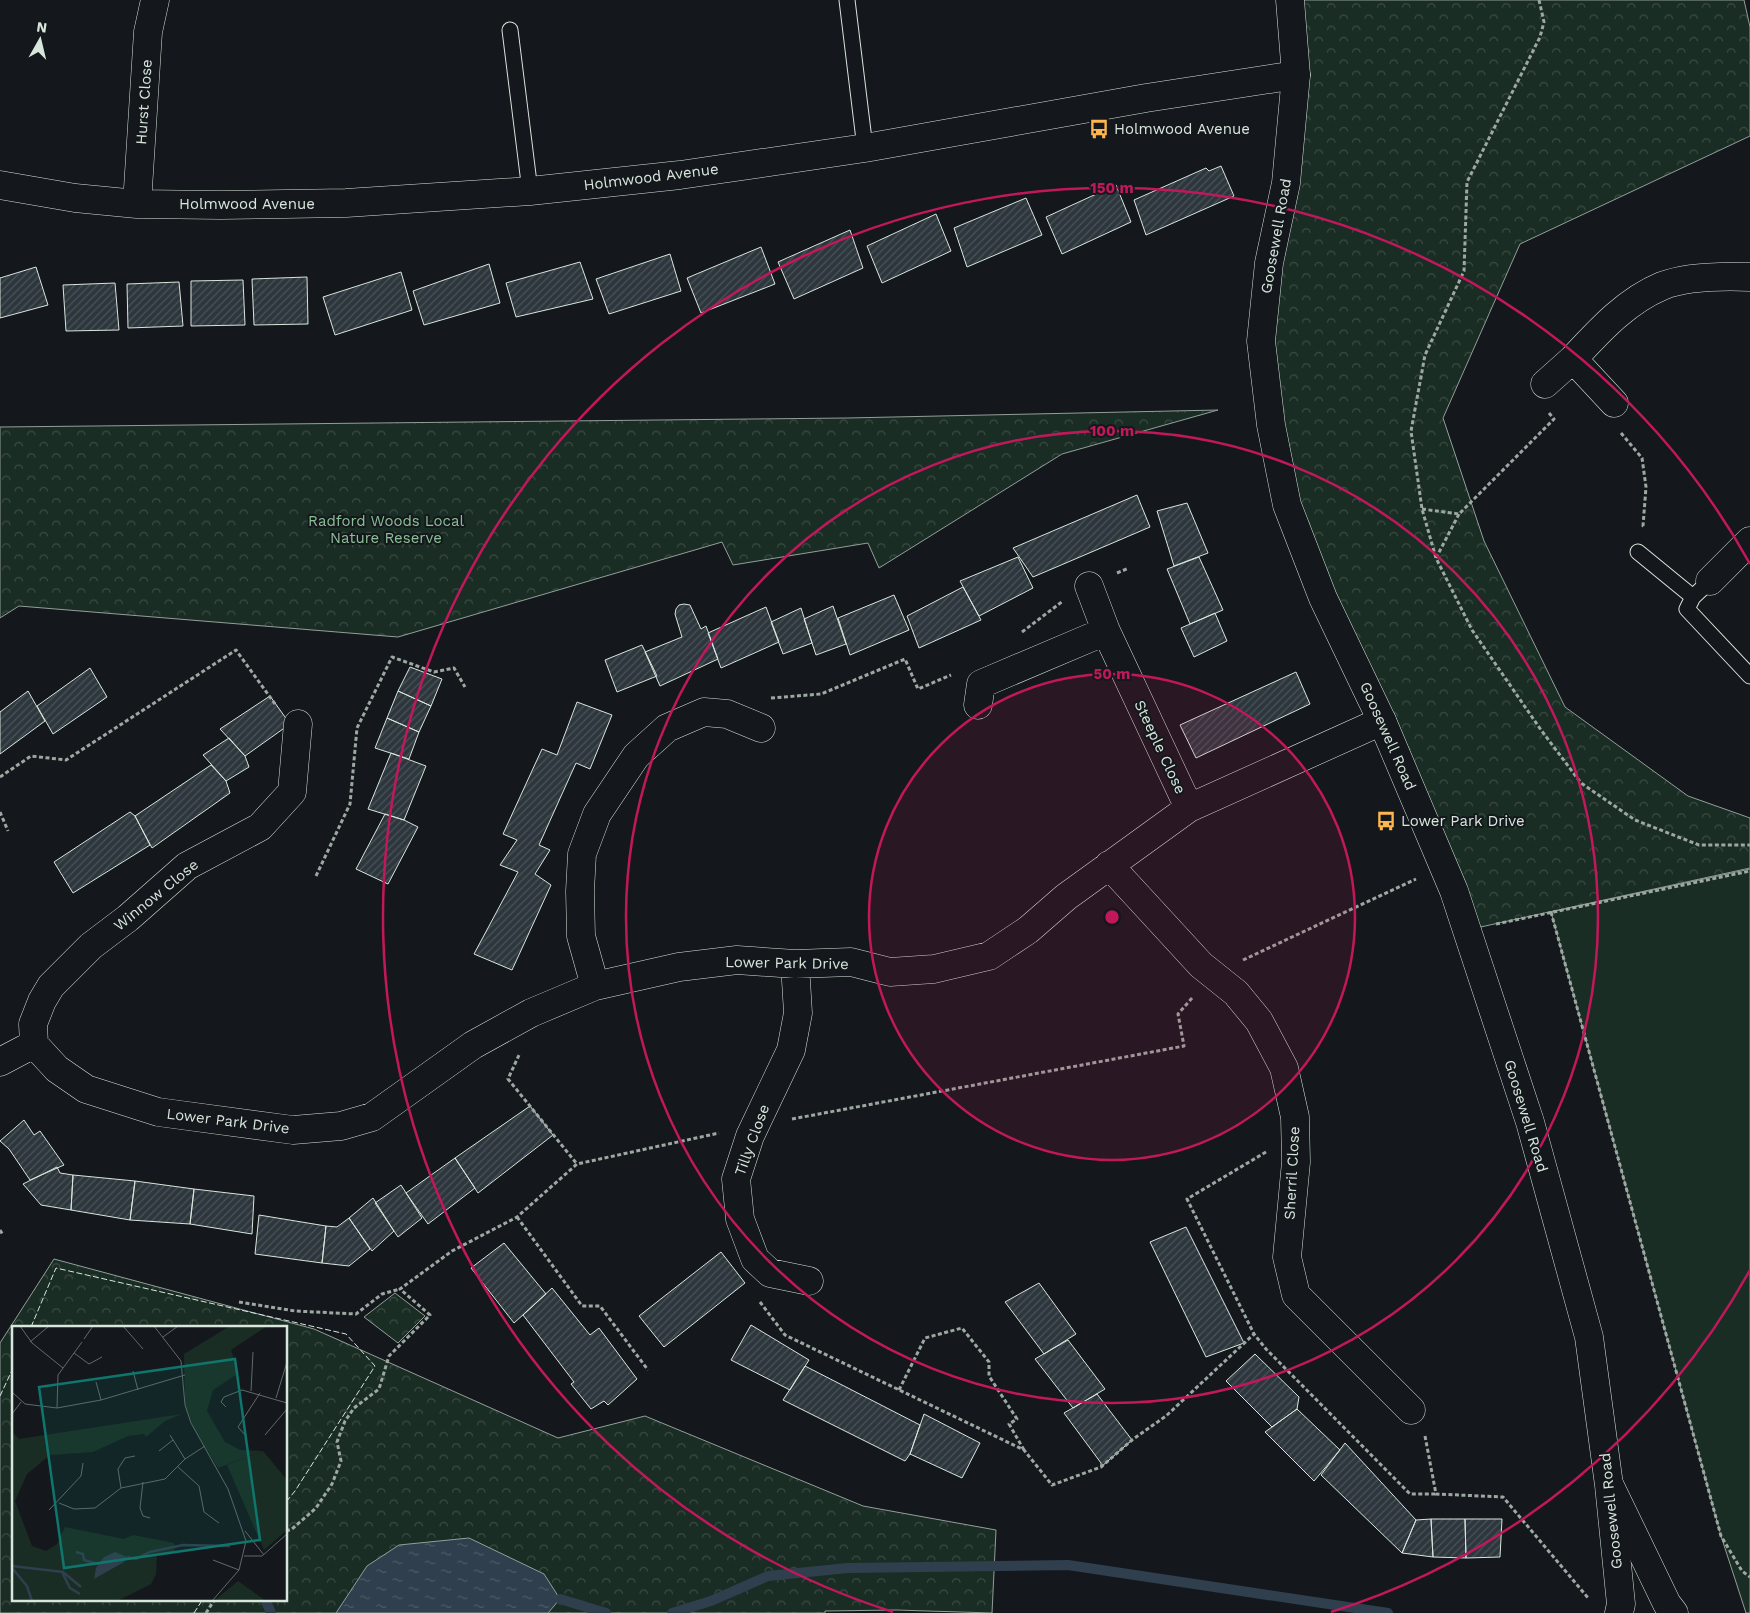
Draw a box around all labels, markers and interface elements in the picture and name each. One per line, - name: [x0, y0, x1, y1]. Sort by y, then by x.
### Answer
- north arrow: [15, 15, 65, 65]
- text: N: [36, 18, 48, 36]
- street label: Hurst Close: [132, 59, 156, 145]
- bus stop icon: Holmwood Avenue: [1088, 118, 1110, 140]
- place label: Holmwood Avenue: [1114, 120, 1250, 138]
- street label: Holmwood Avenue: [582, 160, 720, 194]
- street label: Goosewell Road: [1257, 177, 1295, 295]
- text: 150 m: [1090, 179, 1134, 197]
- street label: Holmwood Avenue: [179, 195, 315, 213]
- text: 100 m: [1090, 422, 1134, 440]
- park label: Radford Woods Local Nature Reserve: [308, 512, 464, 547]
- text: 50 m: [1094, 665, 1130, 683]
- street label: Goosewell Road: [1356, 679, 1420, 793]
- street label: Steeple Close: [1130, 697, 1190, 797]
- bus stop icon: Lower Park Drive: [1375, 810, 1397, 832]
- place label: Lower Park Drive: [1401, 812, 1525, 830]
- street label: Winnow Close: [110, 855, 202, 935]
- centre of rings: [1103, 908, 1121, 926]
- street label: Lower Park Drive: [725, 953, 849, 973]
- street label: Goosewell Road: [1500, 1058, 1552, 1174]
- street label: Tilly Close: [731, 1102, 773, 1178]
- street label: Lower Park Drive: [166, 1105, 290, 1137]
- street label: Sherril Close: [1281, 1126, 1303, 1220]
- inset map: [12, 1326, 288, 1600]
- street label: Goosewell Road: [1596, 1452, 1626, 1570]

